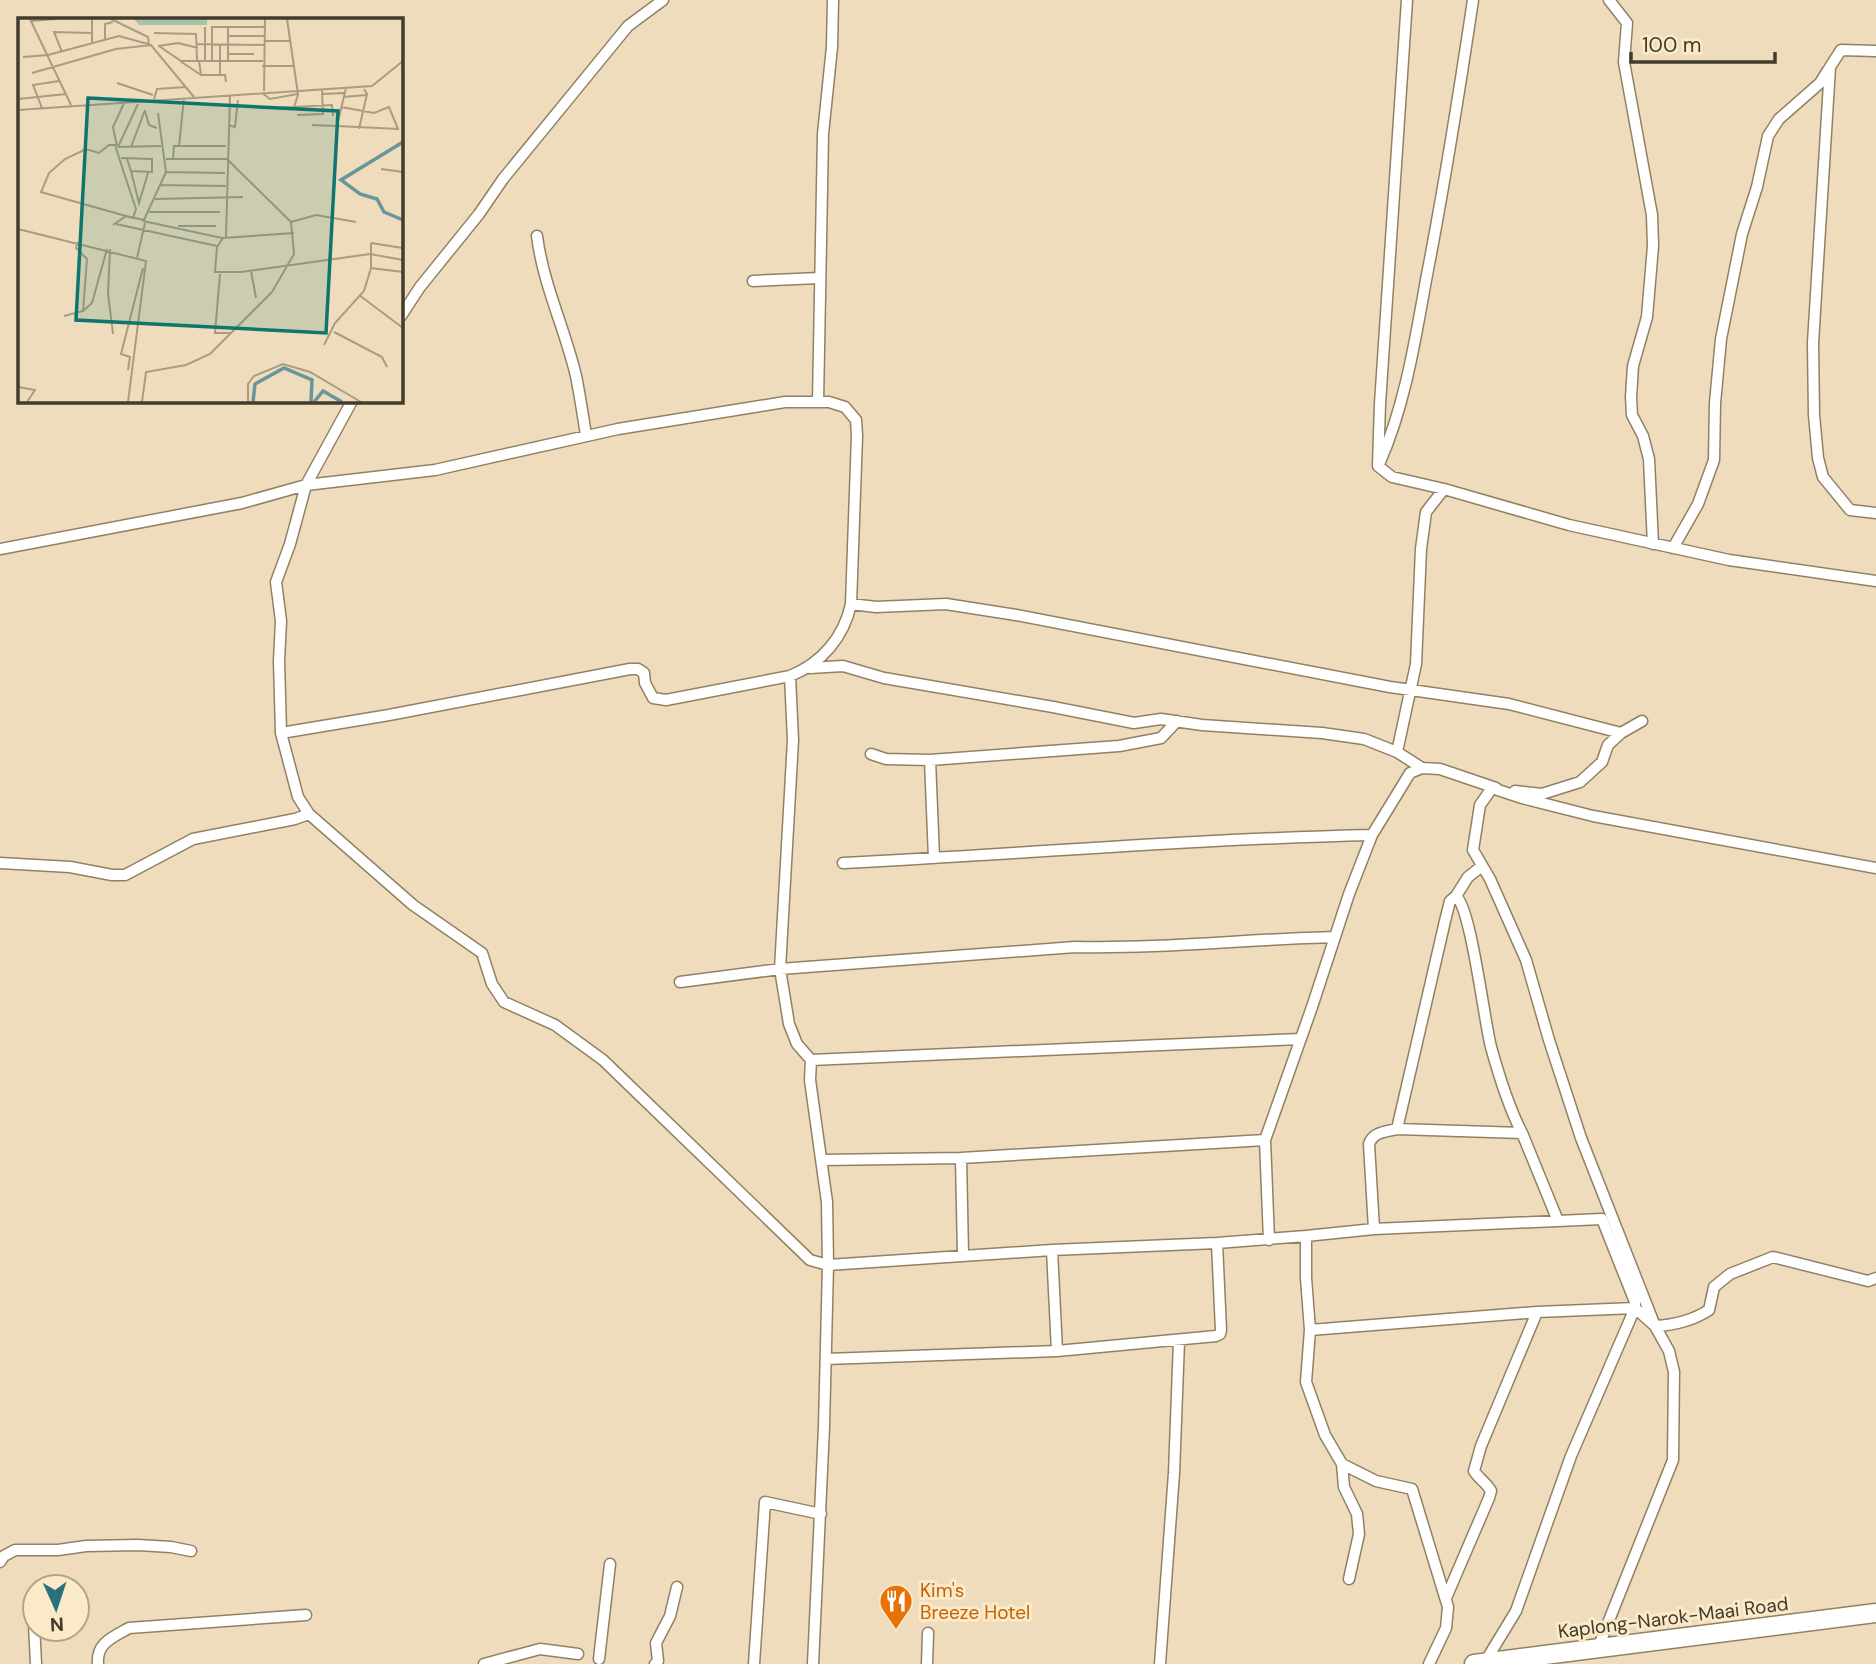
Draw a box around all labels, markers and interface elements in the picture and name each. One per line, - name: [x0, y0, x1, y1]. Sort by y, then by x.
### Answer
- inset map: [18, 18, 402, 402]
- scale bar: [1631, 21, 1774, 65]
- text: 100 m: [1642, 31, 1702, 59]
- north arrow: [21, 1573, 91, 1643]
- place label: Kim's Breeze Hotel: [920, 1578, 1030, 1625]
- restaurant icon: Kim's Breeze Hotel: [877, 1582, 915, 1631]
- street label: Kaplong-Narok-Maai Road: [1556, 1591, 1790, 1644]
- text: N: [49, 1612, 64, 1637]

